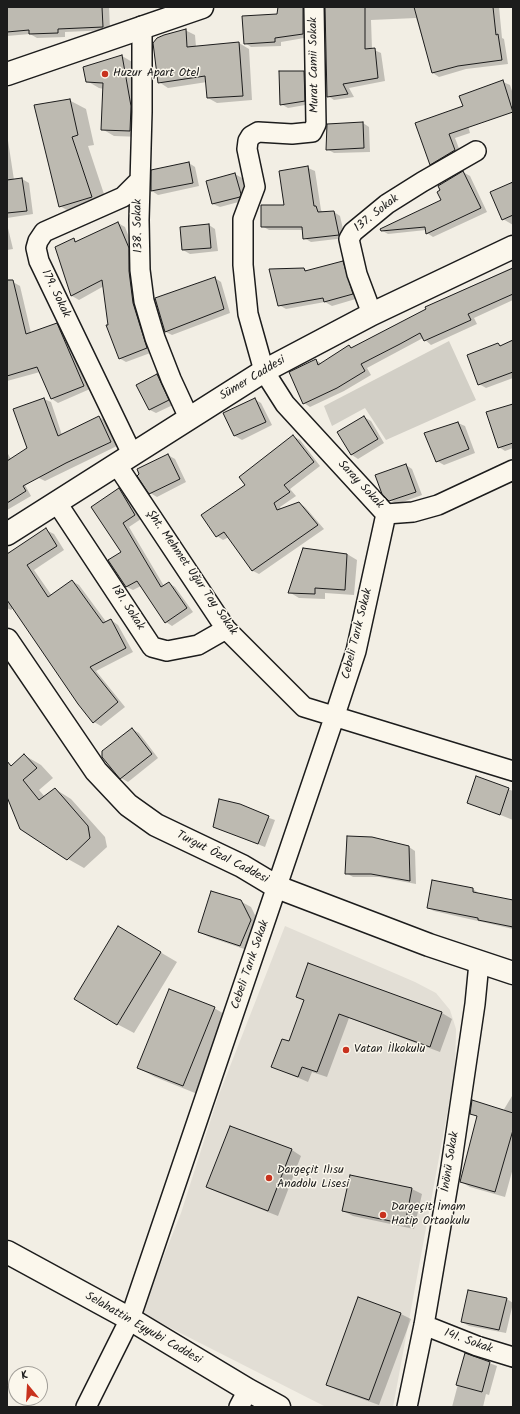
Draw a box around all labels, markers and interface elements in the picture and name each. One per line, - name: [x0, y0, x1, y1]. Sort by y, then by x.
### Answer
- street label: Murat Camii Sokak: [307, 17, 323, 113]
- place label: Huzur Apart Otel: [113, 67, 199, 81]
- marker: Huzur Apart Otel: [100, 69, 110, 79]
- street label: 137. Sokak: [352, 192, 402, 236]
- street label: 138. Sokak: [131, 199, 147, 253]
- street label: 179. Sokak: [37, 268, 73, 320]
- street label: Sümer Caddesi: [218, 354, 288, 404]
- street label: Saray Sokak: [334, 458, 386, 512]
- street label: Şht. Mehmet Uğur Tay Sokak: [142, 508, 240, 638]
- street label: 181. Sokak: [107, 583, 147, 633]
- street label: Cebeli Tarık Sokak: [340, 587, 376, 681]
- street label: Turgut Özal Caddesi: [174, 829, 270, 887]
- street label: Cebeli Tarık Sokak: [229, 919, 273, 1011]
- place label: Vatan İlkokulu: [354, 1043, 425, 1057]
- marker: Vatan İlkokulu: [341, 1045, 351, 1055]
- street label: İnönü Sokak: [439, 1131, 463, 1193]
- place label: Dargeçit Ilısu Anadolu Lisesi: [277, 1164, 349, 1192]
- marker: Dargeçit Ilısu Anadolu Lisesi: [264, 1173, 274, 1183]
- place label: Dargeçit İmam Hatip Ortaokulu: [391, 1201, 470, 1229]
- marker: Dargeçit İmam Hatip Ortaokulu: [378, 1210, 388, 1220]
- street label: Selahattin Eyyubi Caddesi: [82, 1290, 204, 1368]
- street label: 141. Sokak: [442, 1327, 494, 1357]
- north arrow: [8, 1366, 48, 1406]
- text: K: [19, 1366, 31, 1385]

